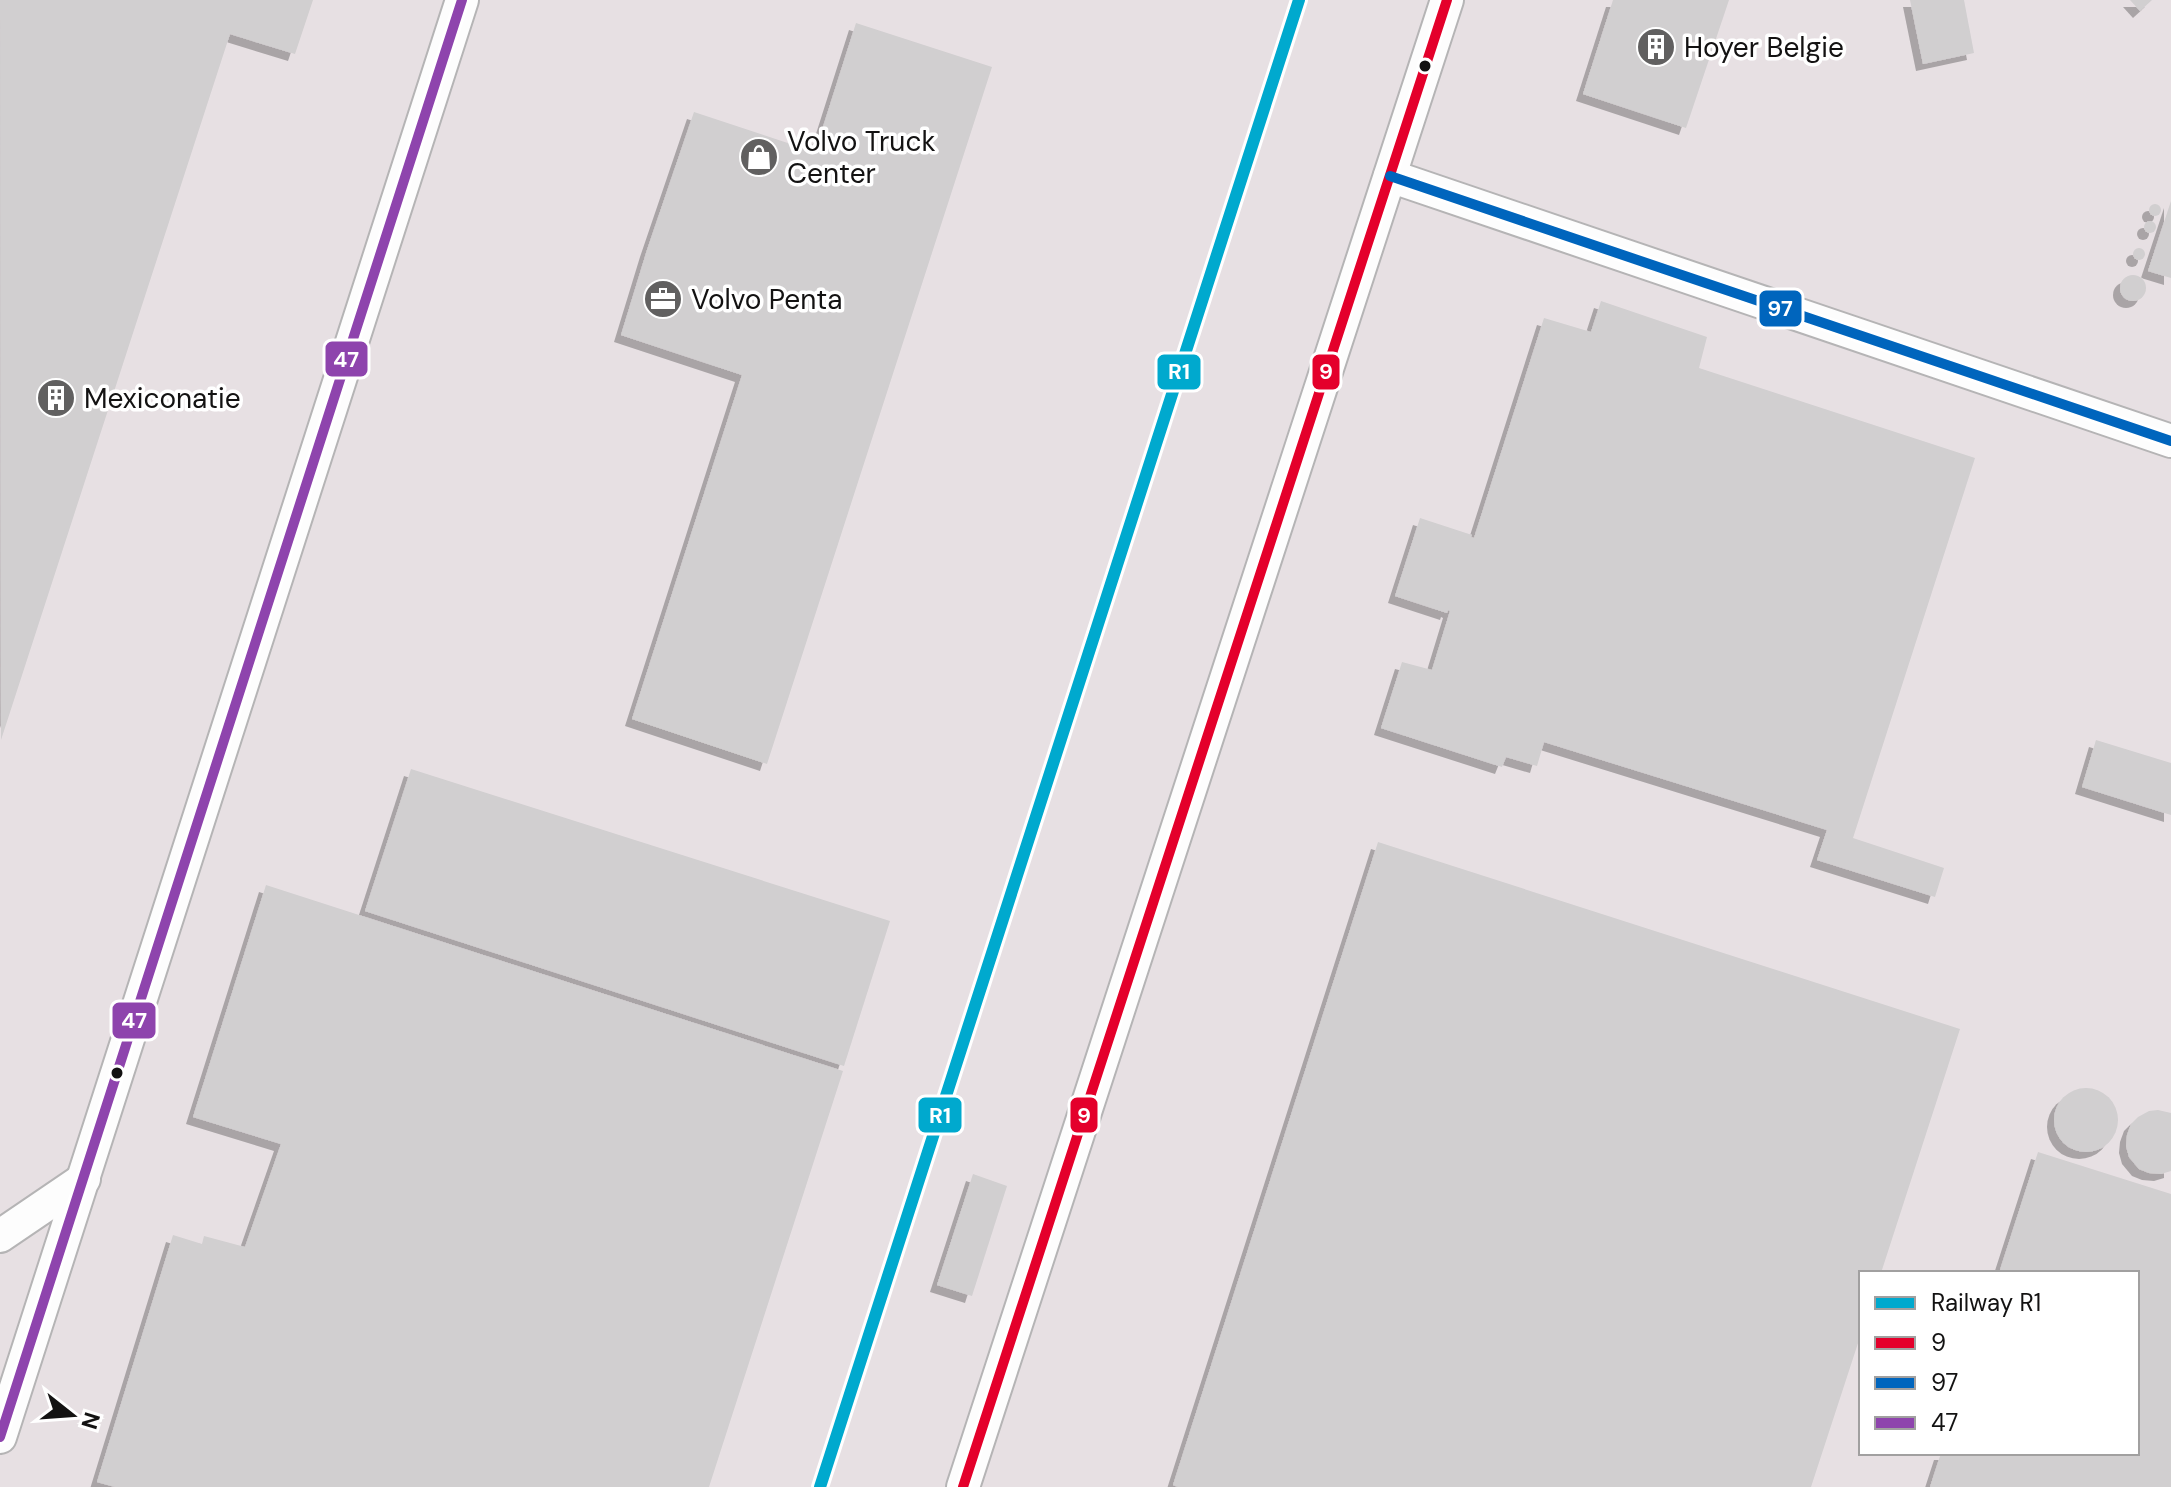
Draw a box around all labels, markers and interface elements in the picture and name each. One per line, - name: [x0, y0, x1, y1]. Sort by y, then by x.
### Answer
- building icon: Hoyer Belgie: [1635, 26, 1677, 68]
- place label: Hoyer Belgie: [1684, 29, 1844, 66]
- unlabelled marker: [1417, 58, 1433, 74]
- place label: Volvo Truck Center: [787, 123, 936, 192]
- shop icon: Volvo Truck Center: [738, 136, 780, 178]
- office icon: Volvo Penta: [642, 278, 684, 320]
- place label: Volvo Penta: [691, 281, 842, 318]
- line badge: 97: [1758, 289, 1803, 328]
- text: 97: [1767, 294, 1793, 323]
- line badge: 47: [324, 340, 369, 378]
- text: 47: [333, 345, 359, 374]
- line badge: R1: [1156, 353, 1202, 391]
- line badge: 9: [1311, 353, 1341, 391]
- text: R1: [1168, 357, 1190, 386]
- text: 9: [1319, 357, 1333, 386]
- building icon: Mexiconatie: [35, 377, 77, 419]
- place label: Mexiconatie: [84, 380, 241, 417]
- line badge: 47: [111, 1001, 157, 1040]
- text: 47: [121, 1006, 147, 1035]
- unlabelled marker: [109, 1065, 125, 1081]
- line badge: R1: [917, 1096, 963, 1134]
- line badge: 9: [1069, 1096, 1099, 1134]
- text: R1: [929, 1101, 951, 1130]
- text: 9: [1077, 1101, 1091, 1130]
- legend: [1859, 1271, 2139, 1455]
- text: Railway R1: [1931, 1287, 2041, 1318]
- text: 9: [1931, 1327, 1946, 1358]
- text: 97: [1931, 1367, 1958, 1398]
- north arrow: [32, 1375, 112, 1455]
- text: 47: [1931, 1407, 1958, 1438]
- text: N: [74, 1409, 107, 1433]

